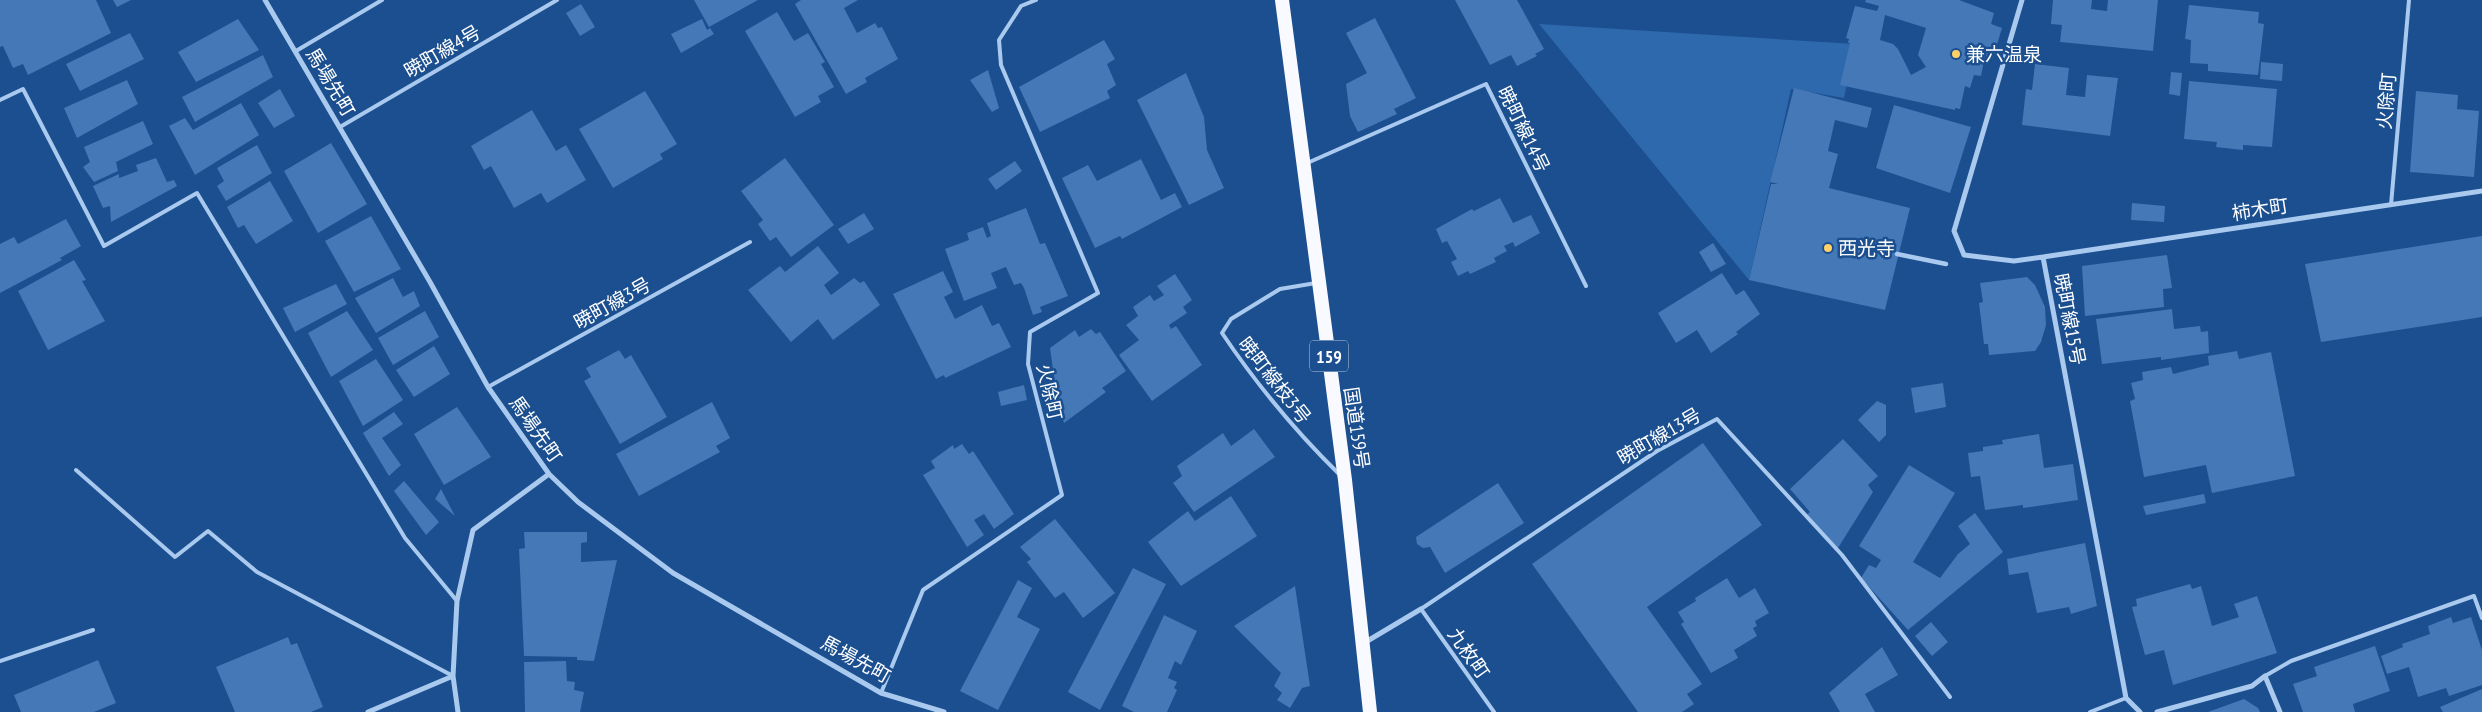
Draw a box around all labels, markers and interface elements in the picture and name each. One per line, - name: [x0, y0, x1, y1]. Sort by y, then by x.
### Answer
- street label: 暁町線4号: [399, 19, 485, 83]
- place label: 兼六温泉: [1966, 42, 2042, 66]
- street label: 馬場先町: [301, 43, 361, 121]
- marker: 兼六温泉: [1950, 48, 1962, 60]
- street label: 火除町: [2372, 72, 2400, 130]
- street label: 暁町線14号: [1493, 82, 1555, 176]
- street label: 柿木町: [2230, 193, 2290, 225]
- place label: 西光寺: [1838, 236, 1895, 260]
- marker: 西光寺: [1822, 242, 1834, 254]
- street label: 暁町線15号: [2049, 271, 2091, 367]
- street label: 暁町線3号: [569, 272, 655, 334]
- street label: 暁町線枝3号: [1234, 332, 1316, 428]
- road number: 159: [1310, 341, 1348, 372]
- street label: 火除町: [1032, 362, 1068, 422]
- street label: 国道159号: [1339, 385, 1375, 471]
- street label: 馬場先町: [504, 391, 568, 467]
- street label: 暁町線13号: [1613, 402, 1705, 470]
- street label: 九枚町: [1443, 623, 1495, 683]
- street label: 馬場先町: [817, 630, 895, 688]

